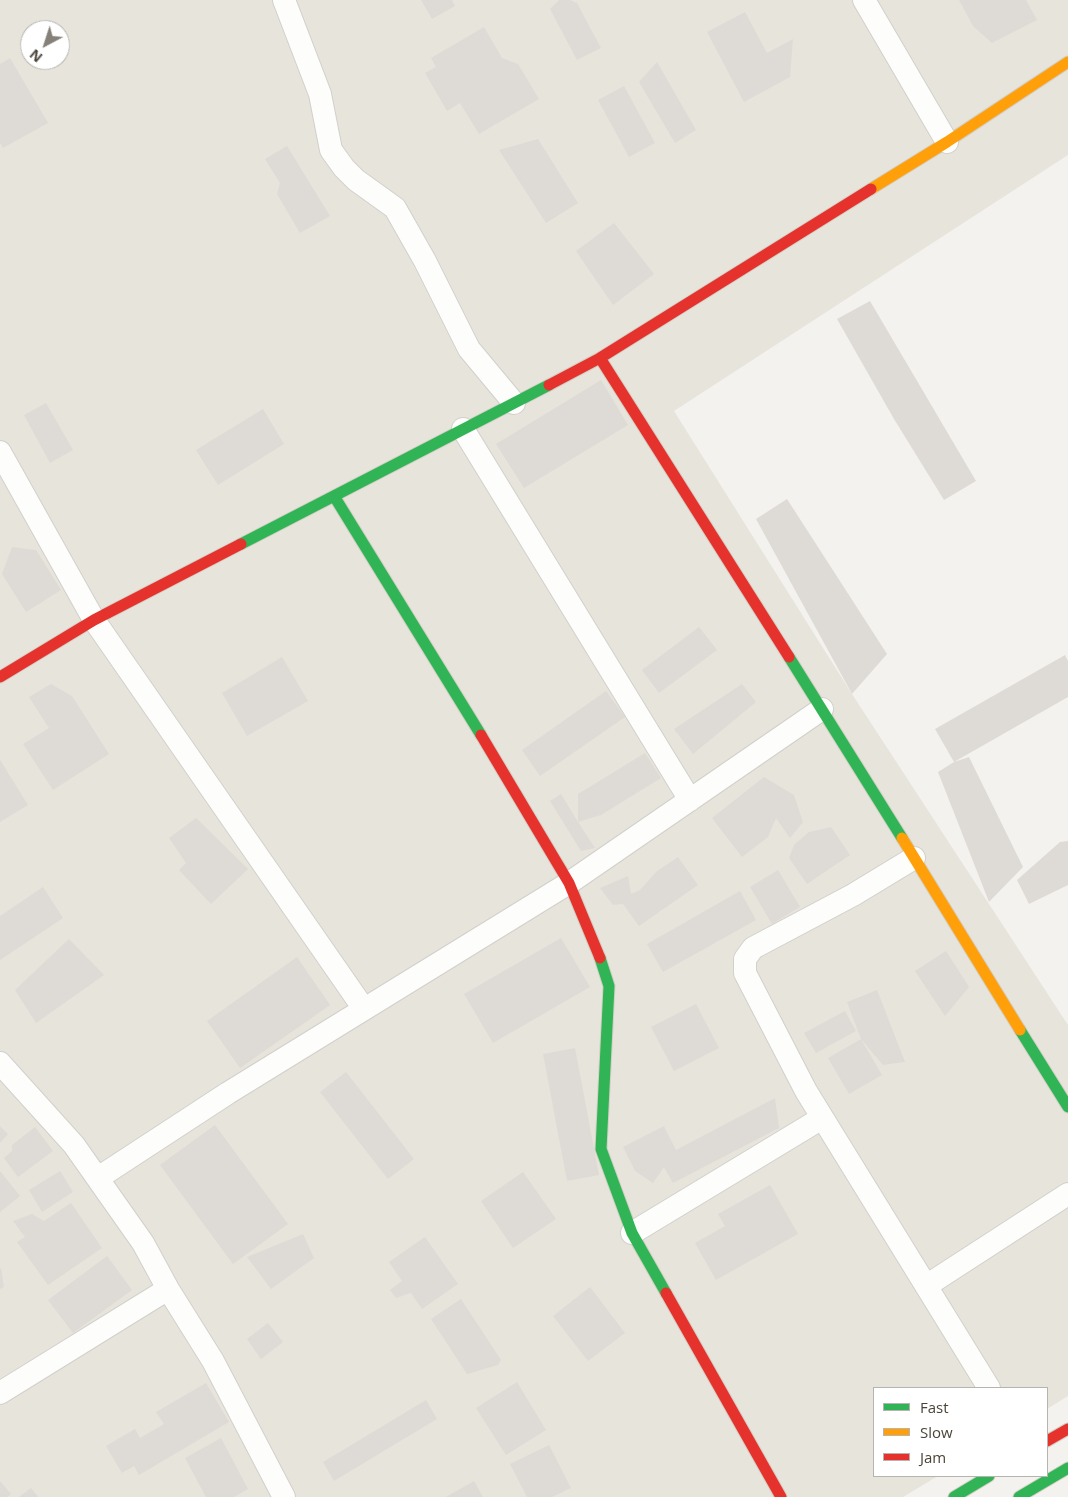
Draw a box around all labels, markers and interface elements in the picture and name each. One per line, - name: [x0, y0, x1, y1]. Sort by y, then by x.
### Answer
- north arrow: [20, 20, 70, 70]
- text: N: [25, 45, 46, 67]
- legend: [873, 1387, 1048, 1477]
- text: Fast: [920, 1397, 949, 1417]
- text: Slow: [920, 1422, 953, 1442]
- text: Jam: [920, 1447, 946, 1467]

